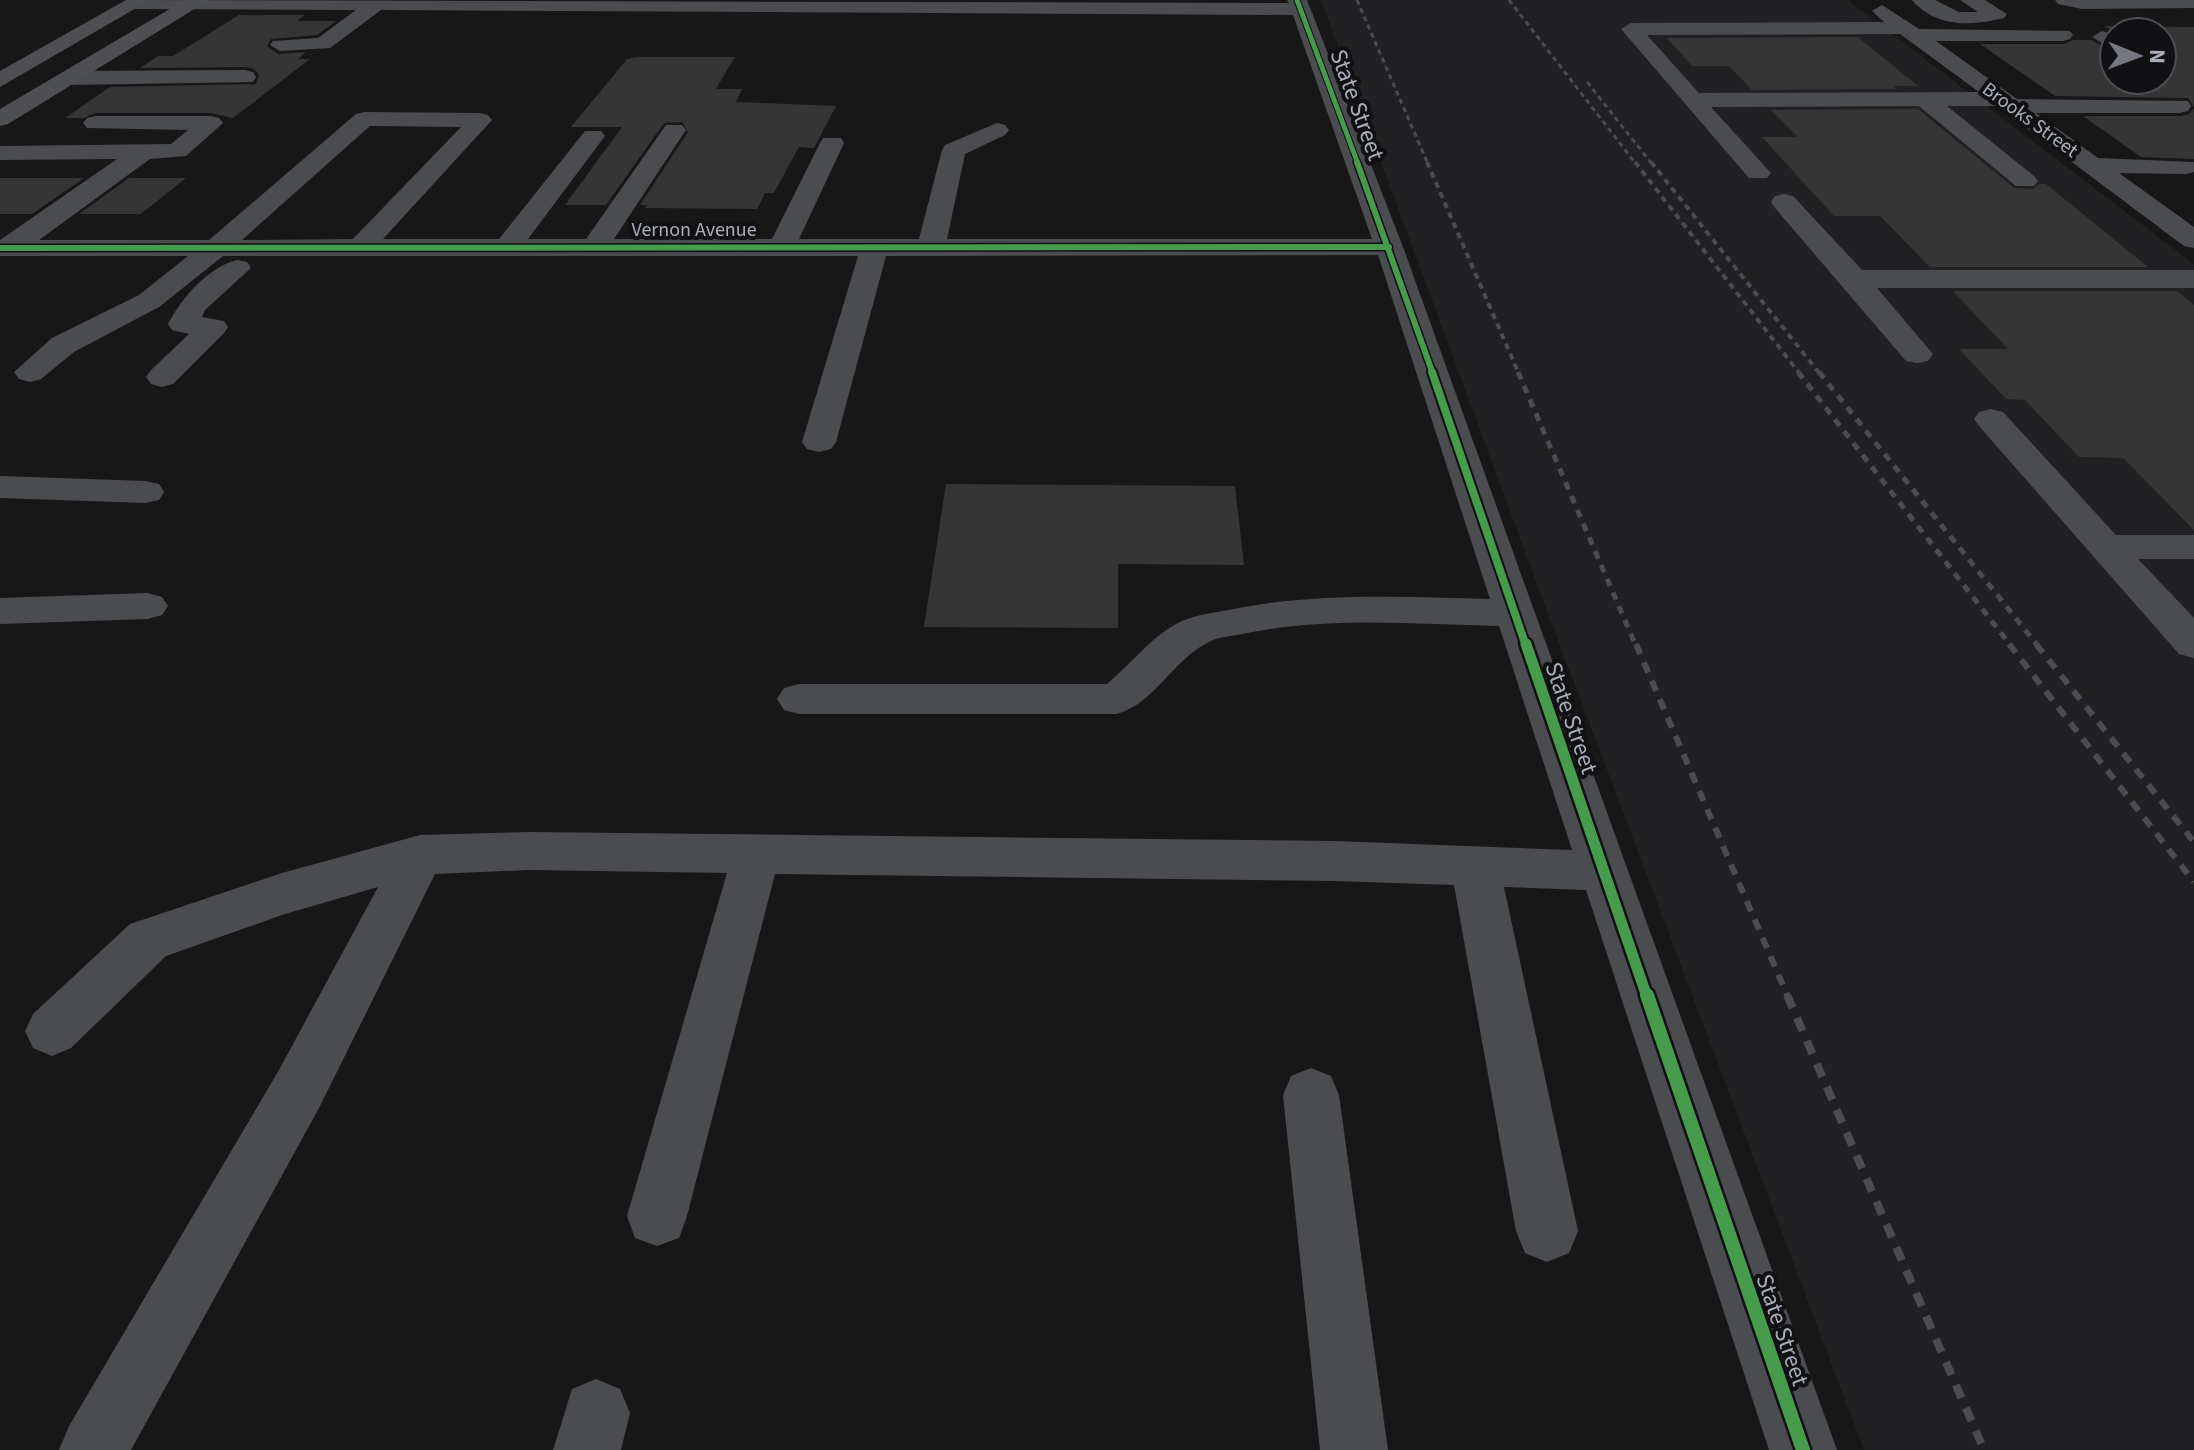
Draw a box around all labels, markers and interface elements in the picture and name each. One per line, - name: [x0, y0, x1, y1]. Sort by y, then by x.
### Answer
- north arrow: [2098, 16, 2178, 96]
- street label: State Street: [1321, 44, 1393, 166]
- text: N: [2141, 49, 2173, 64]
- street label: Brooks Street: [1976, 76, 2084, 165]
- street label: Vernon Avenue: [631, 216, 757, 244]
- street label: State Street: [1536, 657, 1606, 779]
- street label: State Street: [1747, 1269, 1817, 1391]

